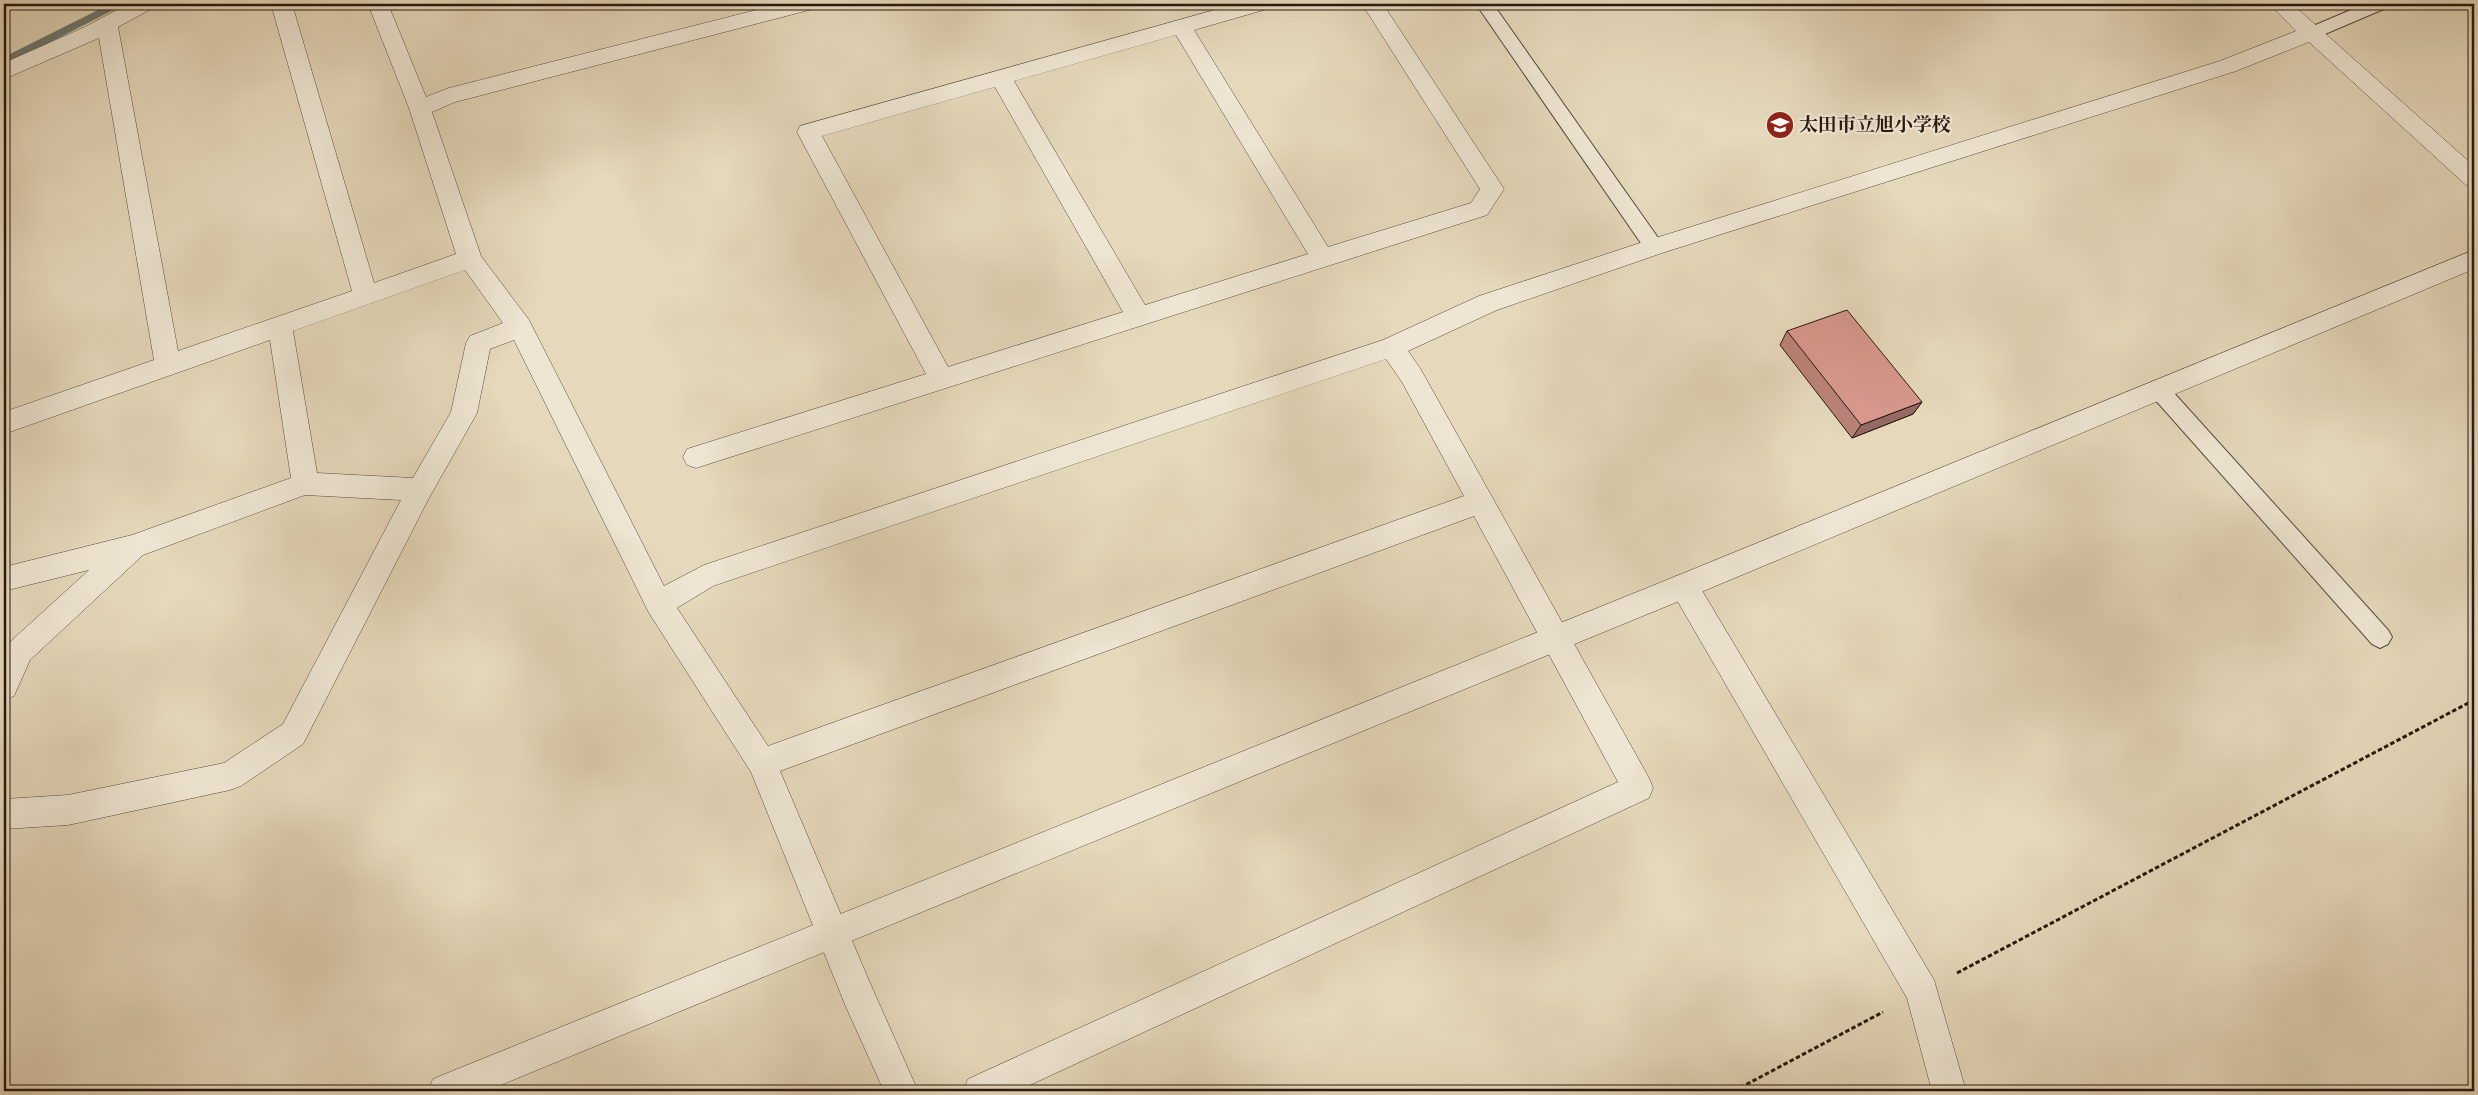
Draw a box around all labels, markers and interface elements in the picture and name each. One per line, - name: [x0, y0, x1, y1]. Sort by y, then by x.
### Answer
- school or university icon: 太田市立旭小学校: [1765, 110, 1795, 140]
- place label: 太田市立旭小学校: [1799, 114, 1951, 137]

